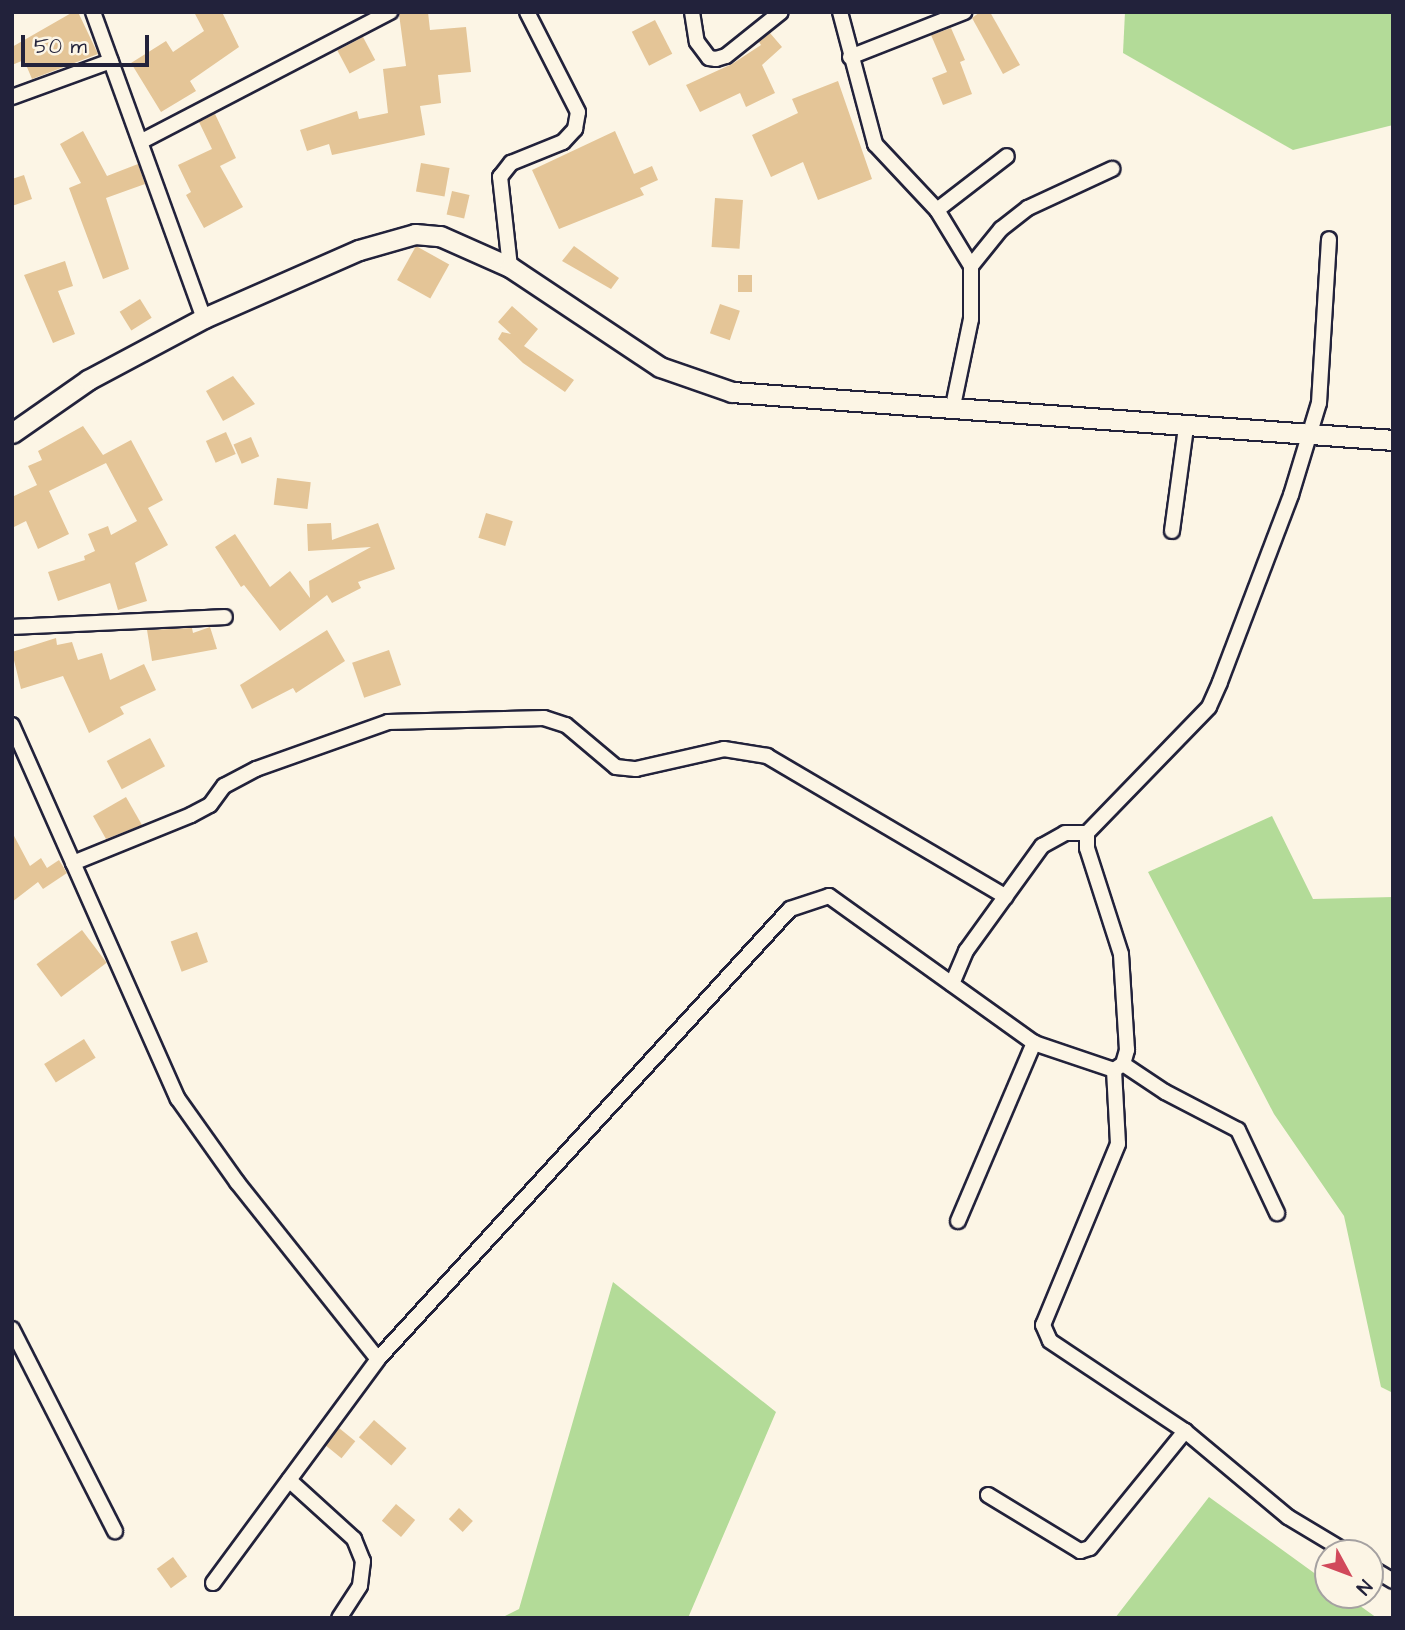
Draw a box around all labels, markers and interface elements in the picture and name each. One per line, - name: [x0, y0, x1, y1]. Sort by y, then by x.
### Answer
- scale bar: [24, 21, 152, 65]
- text: 50 m: [34, 32, 87, 61]
- north arrow: [1314, 1539, 1384, 1609]
- text: N: [1350, 1573, 1378, 1600]

